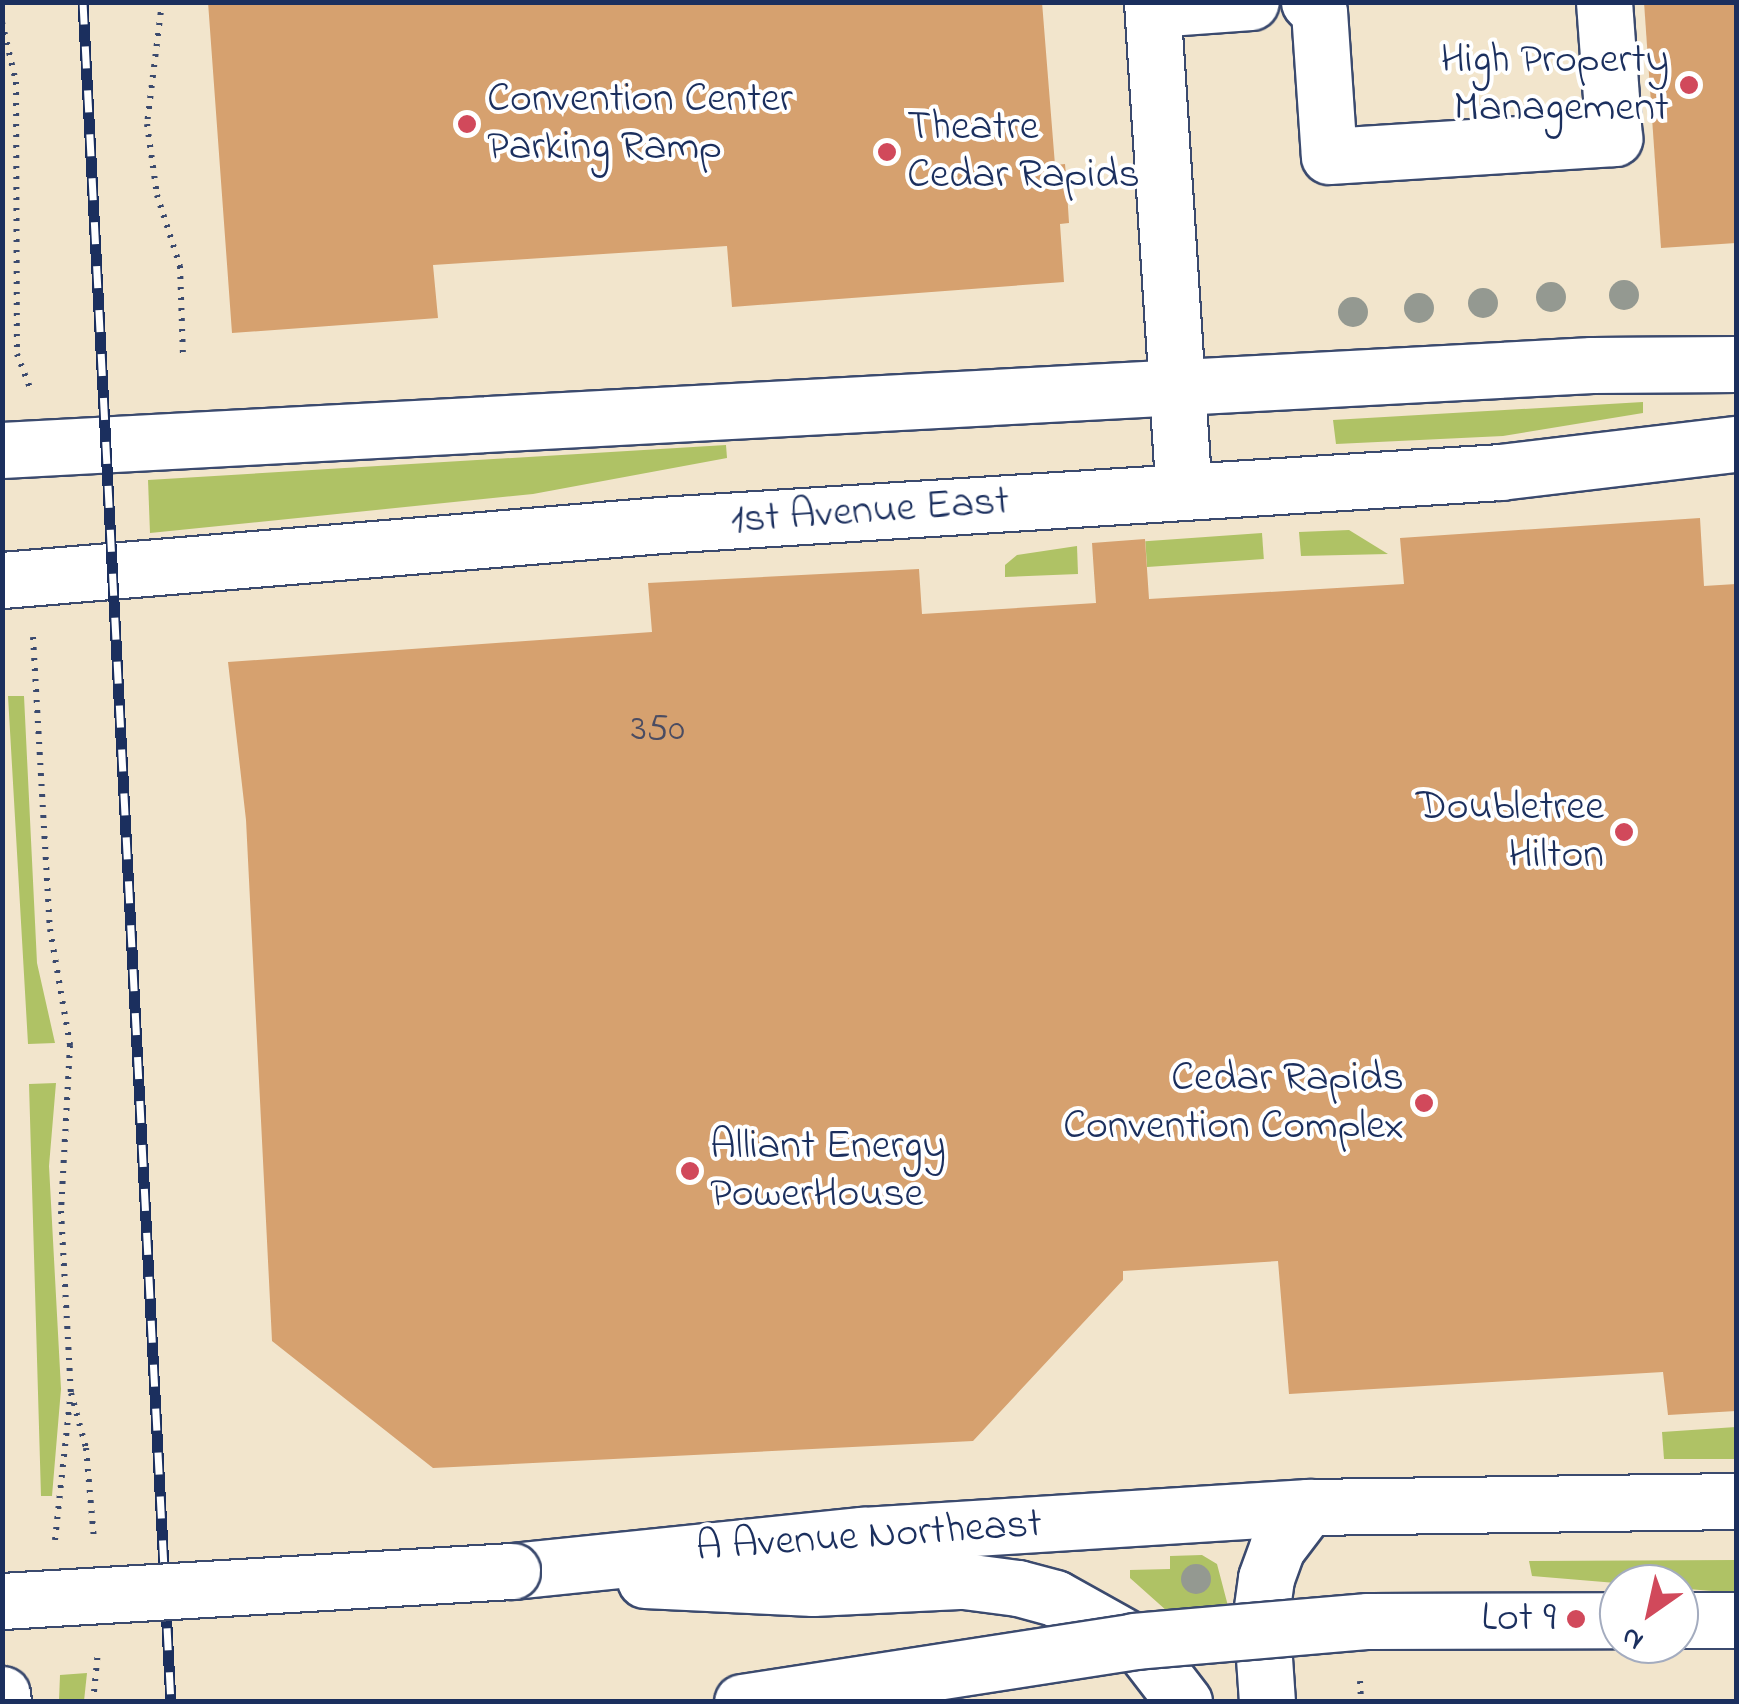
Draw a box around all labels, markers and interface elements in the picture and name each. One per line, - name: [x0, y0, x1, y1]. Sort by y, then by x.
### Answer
- place label: High Property Management: [1441, 36, 1669, 134]
- marker: High Property Management: [1678, 74, 1700, 96]
- place label: Convention Center Parking Ramp: [487, 75, 793, 174]
- place label: Theatre Cedar Rapids: [907, 103, 1140, 202]
- marker: Convention Center Parking Ramp: [456, 113, 478, 135]
- marker: Theatre Cedar Rapids: [876, 141, 898, 163]
- street label: 1st Avenue East: [729, 477, 1011, 547]
- house number: 350: [631, 708, 685, 754]
- place label: Doubletree Hilton: [1416, 783, 1604, 881]
- marker: Doubletree Hilton: [1613, 821, 1635, 843]
- place label: Cedar Rapids Convention Complex: [1063, 1054, 1404, 1152]
- marker: Cedar Rapids Convention Complex: [1413, 1092, 1435, 1114]
- place label: Alliant Energy PowerHouse: [710, 1122, 946, 1220]
- marker: Alliant Energy PowerHouse: [679, 1160, 701, 1182]
- street label: A Avenue Northeast: [694, 1500, 1044, 1574]
- north arrow: [1599, 1564, 1699, 1664]
- place label: Lot 9: [1481, 1594, 1556, 1644]
- marker: Lot 9: [1565, 1608, 1587, 1630]
- text: N: [1614, 1615, 1652, 1660]

